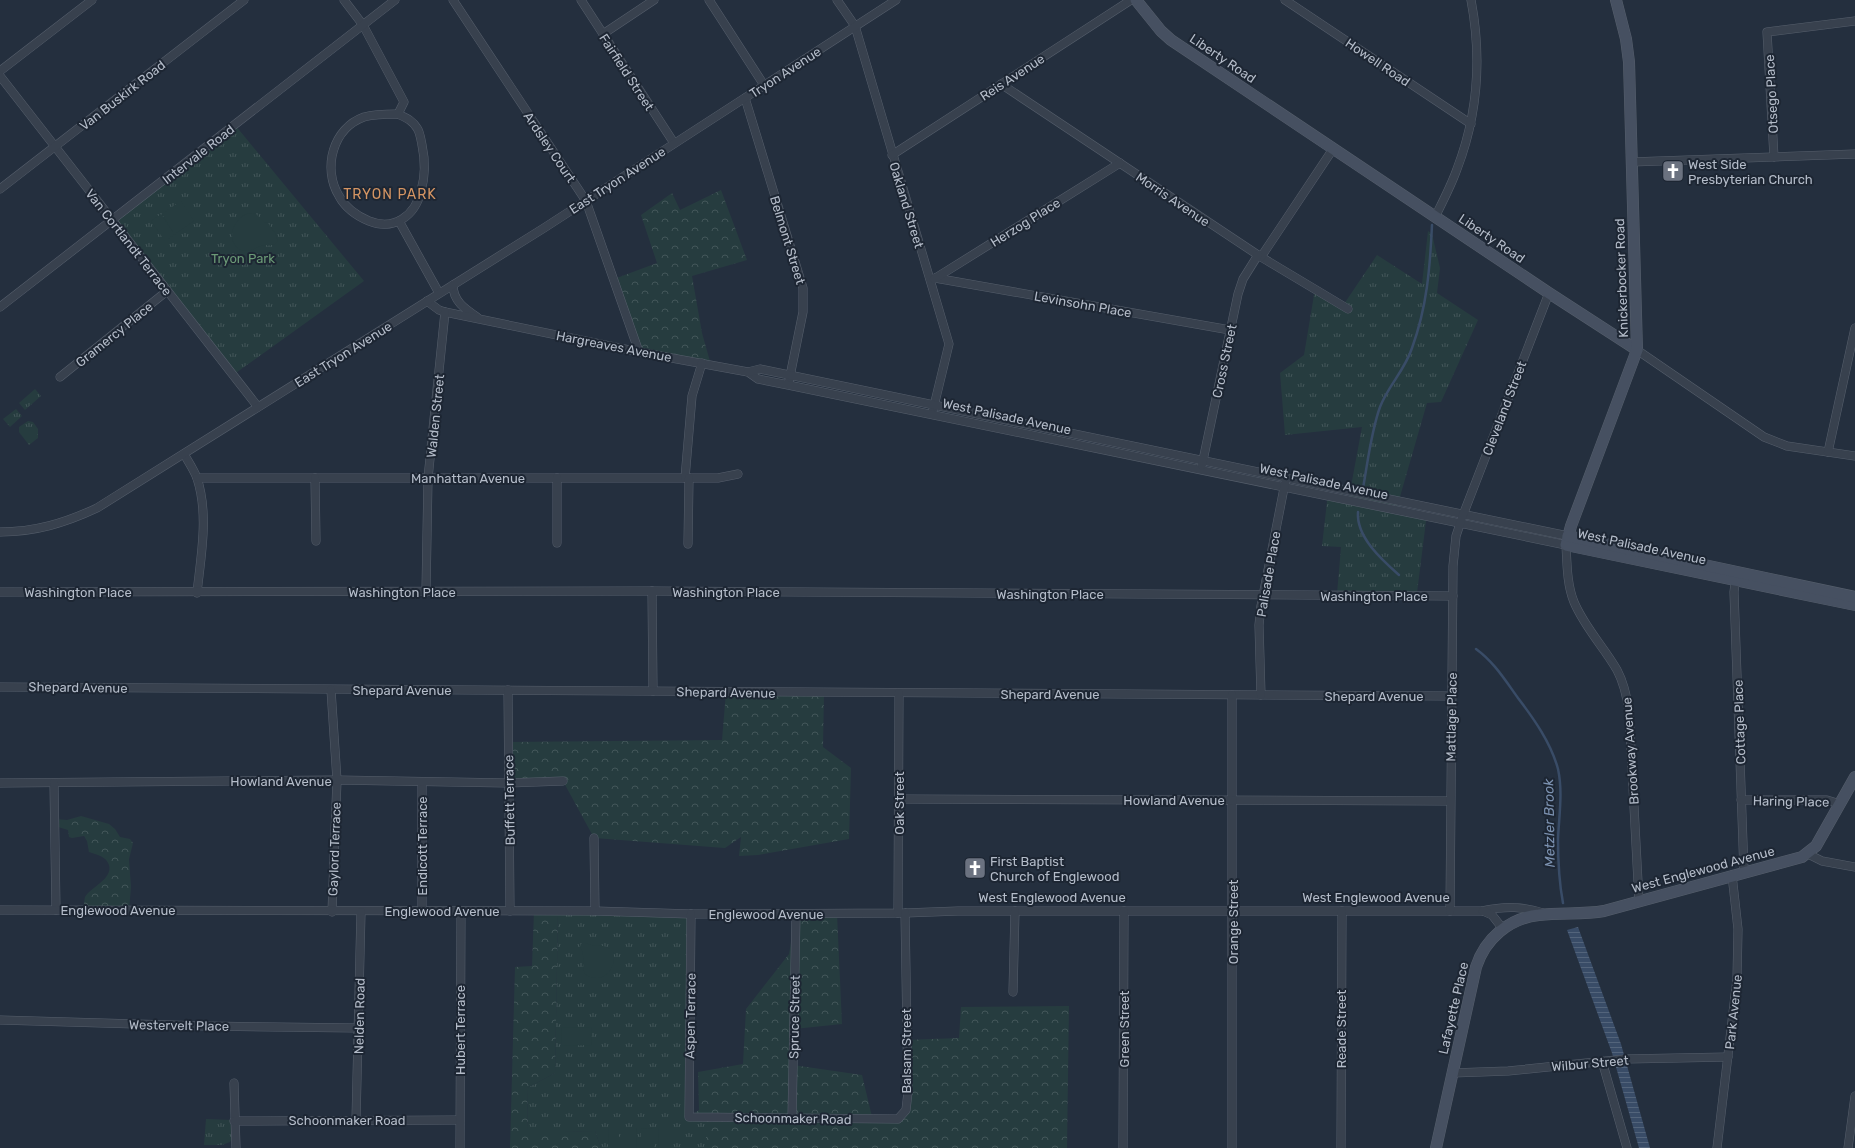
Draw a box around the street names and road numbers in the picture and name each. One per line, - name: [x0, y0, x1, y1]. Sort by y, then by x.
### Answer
- street label: Fairfield Street: [596, 31, 657, 113]
- street label: Liberty Road: [1187, 31, 1259, 86]
- street label: Howell Road: [1343, 35, 1413, 89]
- street label: Tryon Avenue: [747, 44, 824, 101]
- street label: Reis Avenue: [977, 51, 1047, 104]
- street label: Otsego Place: [1762, 54, 1782, 134]
- street label: Van Buskirk Road: [77, 57, 168, 133]
- street label: Ardsley Court: [520, 109, 579, 185]
- street label: Intervale Road: [159, 122, 237, 187]
- street label: East Tryon Avenue: [566, 144, 668, 217]
- street label: Oakland Street: [886, 160, 927, 250]
- street label: Morris Avenue: [1133, 169, 1212, 230]
- street label: Van Cortlandt Terrace: [82, 186, 175, 299]
- street label: Belmont Street: [767, 194, 808, 286]
- street label: Herzog Place: [988, 195, 1064, 251]
- street label: Liberty Road: [1456, 211, 1528, 266]
- street label: Knickerbocker Road: [1612, 218, 1631, 338]
- street label: Levinsohn Place: [1033, 289, 1133, 320]
- street label: Gramercy Place: [73, 299, 156, 370]
- street label: East Tryon Avenue: [292, 318, 395, 390]
- street label: Cross Street: [1209, 323, 1240, 399]
- street label: Hargreaves Avenue: [555, 328, 673, 366]
- street label: Cleveland Street: [1480, 359, 1529, 457]
- street label: Walden Street: [424, 373, 447, 459]
- street label: West Palisade Avenue: [941, 396, 1073, 437]
- street label: West Palisade Avenue: [1258, 461, 1390, 502]
- street label: Manhattan Avenue: [411, 471, 525, 486]
- street label: West Palisade Avenue: [1576, 526, 1708, 567]
- street label: Palisade Place: [1254, 530, 1283, 618]
- street label: Washington Place: [24, 585, 132, 601]
- street label: Washington Place: [348, 585, 456, 601]
- street label: Washington Place: [672, 585, 780, 601]
- street label: Washington Place: [996, 587, 1104, 603]
- street label: Washington Place: [1320, 589, 1428, 605]
- street label: Mattlage Place: [1443, 672, 1461, 762]
- street label: Shepard Avenue: [28, 679, 128, 696]
- street label: Cottage Place: [1731, 679, 1749, 765]
- street label: Shepard Avenue: [352, 683, 452, 698]
- street label: Shepard Avenue: [676, 684, 776, 701]
- street label: Shepard Avenue: [1000, 687, 1100, 702]
- street label: Shepard Avenue: [1324, 689, 1424, 704]
- street label: Brookway Avenue: [1619, 697, 1642, 805]
- street label: Buffett Terrace: [501, 755, 518, 845]
- street label: Oak Street: [892, 771, 907, 835]
- street label: Howland Avenue: [230, 774, 332, 789]
- street label: Howland Avenue: [1123, 793, 1225, 808]
- street label: Haring Place: [1753, 793, 1829, 811]
- street label: Endicott Terrace: [415, 796, 430, 896]
- street label: Gaylord Terrace: [325, 802, 344, 896]
- street label: West Englewood Avenue: [1630, 843, 1777, 897]
- street label: Orange Street: [1226, 880, 1242, 964]
- street label: West Englewood Avenue: [978, 890, 1126, 906]
- street label: West Englewood Avenue: [1302, 890, 1450, 906]
- street label: Englewood Avenue: [60, 903, 176, 919]
- street label: Englewood Avenue: [384, 904, 500, 920]
- street label: Englewood Avenue: [708, 907, 824, 923]
- street label: Lafayette Place: [1436, 960, 1471, 1056]
- street label: Aspen Terrace: [682, 973, 699, 1059]
- street label: Park Avenue: [1722, 974, 1745, 1050]
- street label: Spruce Street: [786, 975, 803, 1059]
- street label: Nelden Road: [351, 978, 368, 1054]
- street label: Hubert Terrace: [453, 985, 468, 1075]
- street label: Reade Street: [1334, 990, 1349, 1068]
- street label: Green Street: [1117, 991, 1132, 1067]
- street label: Balsam Street: [899, 1008, 914, 1094]
- street label: Westervelt Place: [129, 1017, 229, 1034]
- street label: Wilbur Street: [1551, 1053, 1629, 1074]
- street label: Schoonmaker Road: [734, 1110, 852, 1127]
- street label: Schoonmaker Road: [288, 1113, 406, 1128]

